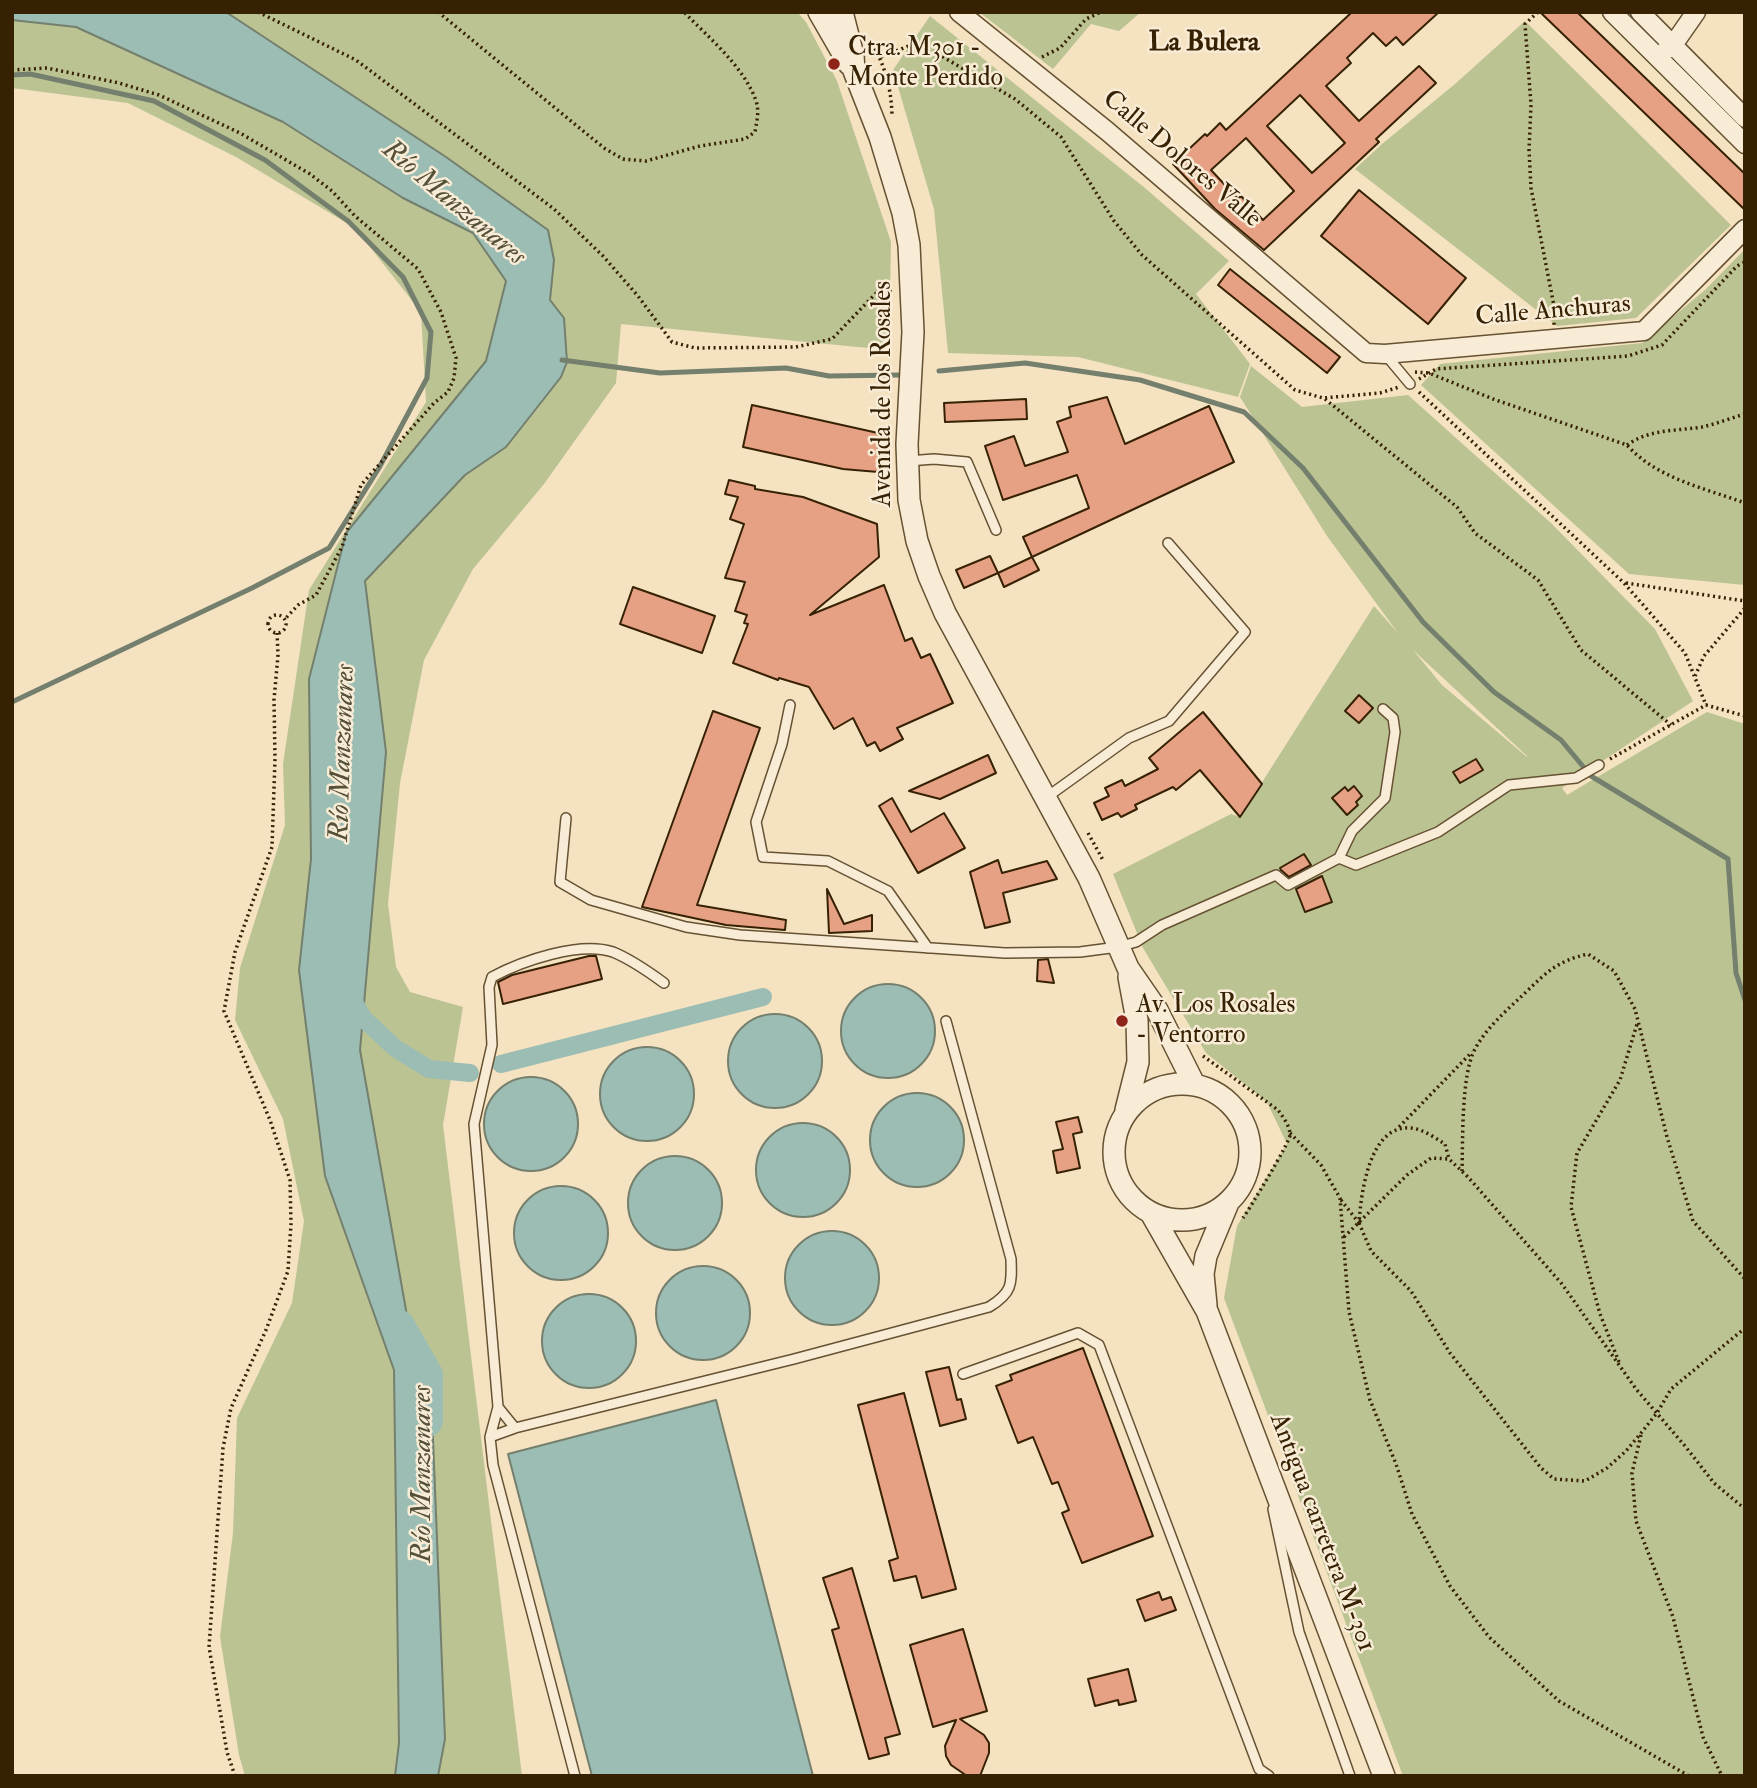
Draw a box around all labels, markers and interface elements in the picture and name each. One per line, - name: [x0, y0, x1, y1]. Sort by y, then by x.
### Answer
- district label: La Bulera: [1148, 27, 1260, 61]
- place label: Ctra. M301 - Monte Perdido: [848, 33, 1003, 94]
- marker: Ctra. M301 - Monte Perdido: [826, 56, 842, 72]
- street label: Calle Dolores Valle: [1095, 85, 1267, 235]
- water label: Río Manzanares: [374, 134, 532, 274]
- street label: Avenida de los Rosales: [868, 281, 900, 507]
- street label: Calle Anchuras: [1474, 290, 1632, 334]
- water label: Río Manzanares: [324, 664, 364, 842]
- place label: Av. Los Rosales - Ventorro: [1136, 990, 1296, 1052]
- marker: Av. Los Rosales - Ventorro: [1114, 1013, 1130, 1029]
- water label: Río Manzanares: [407, 1385, 441, 1563]
- street label: Antigua carretera M-301: [1261, 1409, 1381, 1657]

